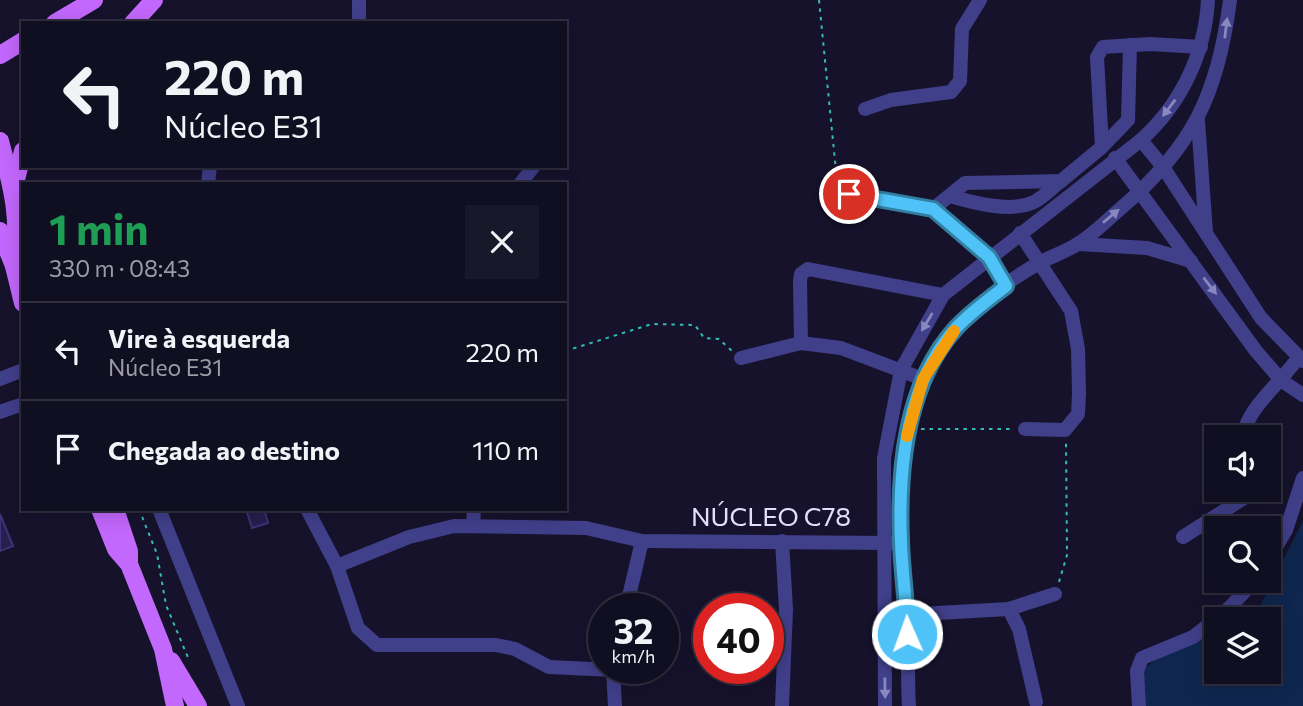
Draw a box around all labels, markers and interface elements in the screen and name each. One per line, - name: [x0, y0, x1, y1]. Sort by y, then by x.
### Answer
- one-way arrow: [1221, 17, 1232, 39]
- text: 220 m: [164, 45, 304, 105]
- icon: left: [49, 49, 140, 140]
- one-way arrow: [1162, 99, 1177, 117]
- text: Núcleo E31: [164, 105, 323, 145]
- pin: [819, 164, 879, 224]
- icon: arrive: [830, 175, 868, 213]
- text: 1 min: [49, 202, 149, 254]
- button: close: [465, 205, 539, 279]
- one-way arrow: [1103, 209, 1120, 224]
- text: 330 m · 08:43: [49, 254, 190, 282]
- one-way arrow: [1203, 276, 1218, 294]
- one-way arrow: [920, 312, 933, 331]
- text: Vire à esquerda: [108, 322, 290, 353]
- icon: left: [49, 332, 87, 370]
- text: 220 m: [466, 336, 539, 367]
- text: Núcleo E31: [108, 353, 222, 381]
- map controls: [1204, 425, 1281, 684]
- button: sound: [1204, 425, 1281, 502]
- icon: arrive: [49, 430, 87, 468]
- text: Chegada ao destino: [108, 434, 340, 465]
- text: 110 m: [472, 434, 539, 465]
- street label: NÚCLEO C78: [691, 500, 851, 531]
- button: search: [1204, 516, 1281, 593]
- speed limit sign: 40: [693, 593, 784, 684]
- position arrow: [870, 597, 944, 671]
- button: layers: [1204, 607, 1281, 684]
- text: 32: [613, 608, 654, 651]
- text: km/h: [612, 645, 655, 667]
- one-way arrow: [879, 677, 891, 699]

